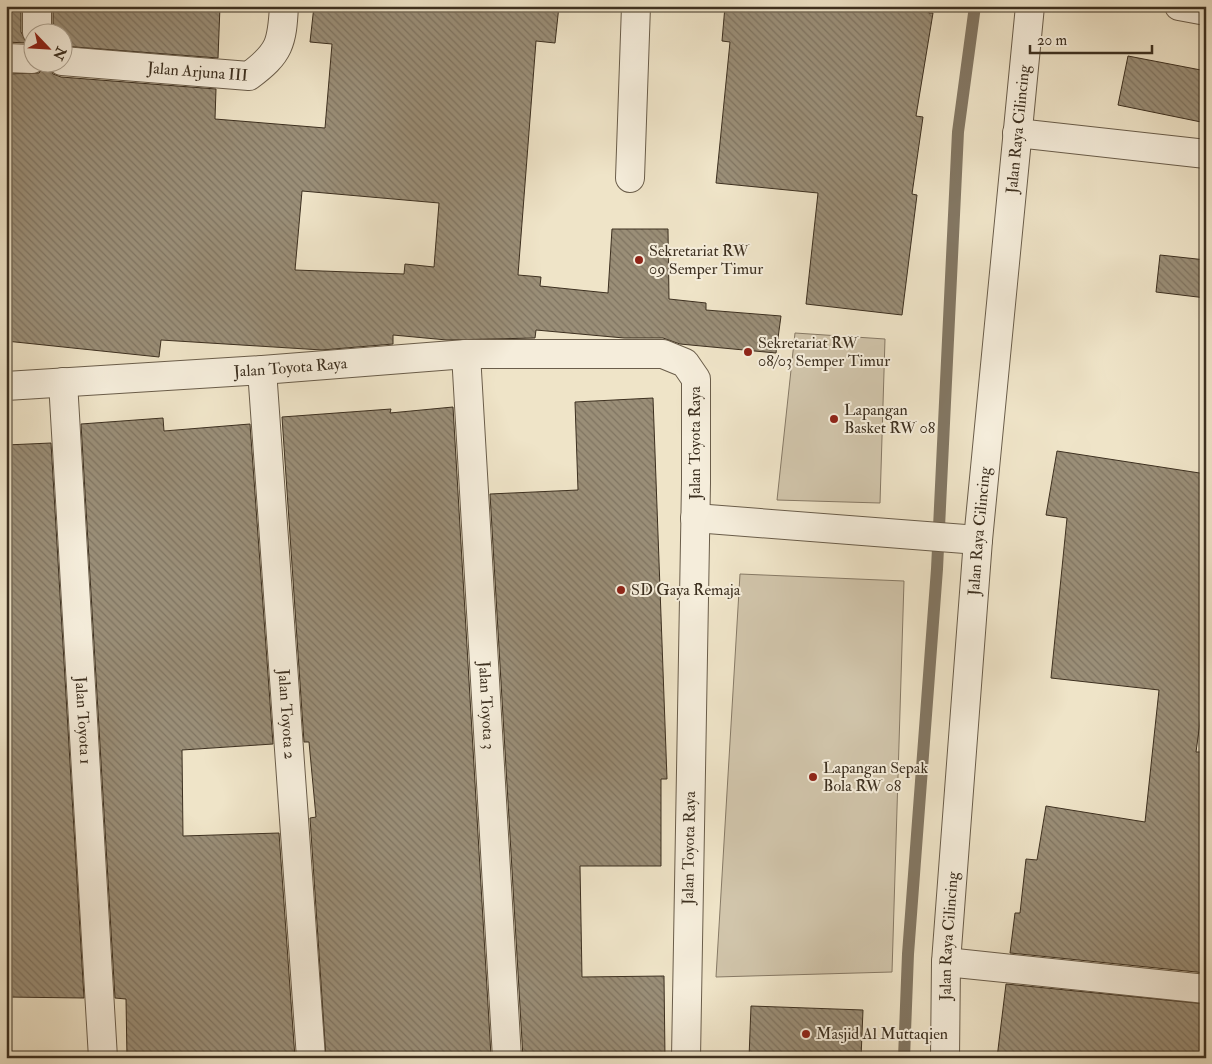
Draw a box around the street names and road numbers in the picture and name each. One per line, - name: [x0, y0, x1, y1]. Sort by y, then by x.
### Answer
- street label: Jalan Arjuna III: [145, 58, 249, 86]
- street label: Jalan Raya Cilincing: [1002, 63, 1034, 196]
- street label: Jalan Toyota Raya: [232, 353, 348, 383]
- street label: Jalan Toyota Raya: [685, 386, 706, 501]
- street label: Jalan Raya Cilincing: [964, 465, 995, 597]
- street label: Jalan Toyota 3: [473, 660, 499, 750]
- street label: Jalan Toyota 2: [272, 667, 300, 760]
- street label: Jalan Toyota 1: [69, 675, 96, 765]
- street label: Jalan Toyota Raya: [678, 791, 701, 906]
- street label: Jalan Raya Cilincing: [936, 870, 963, 1002]

